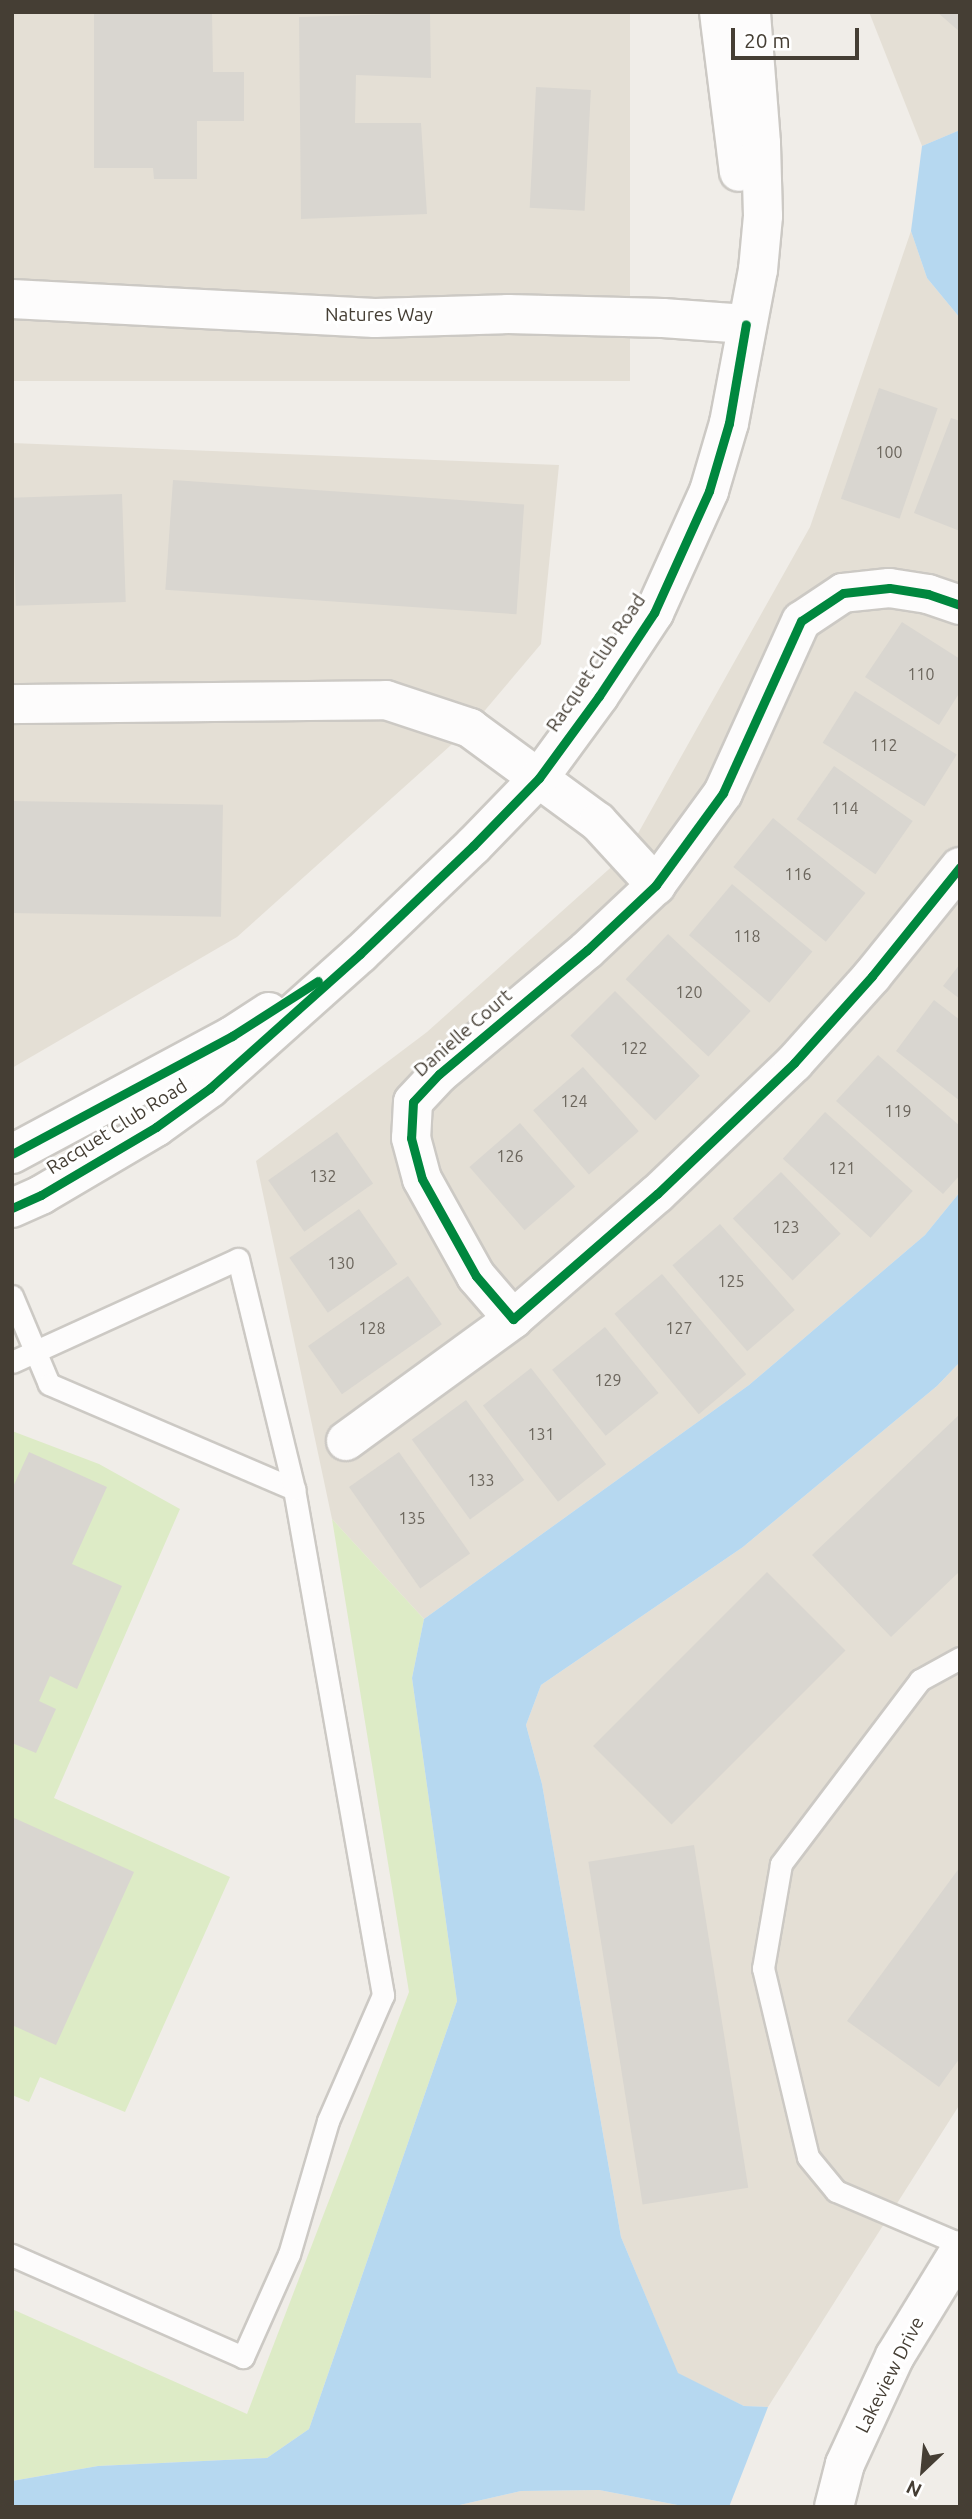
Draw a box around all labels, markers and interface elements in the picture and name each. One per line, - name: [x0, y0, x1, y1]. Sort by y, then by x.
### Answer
- scale bar: [734, 14, 862, 58]
- text: 20 m: [744, 28, 791, 52]
- street label: Natures Way: [325, 304, 433, 326]
- house number: 100: [875, 442, 903, 462]
- street label: Racquet Club Road: [541, 590, 651, 736]
- house number: 110: [907, 664, 935, 684]
- house number: 112: [870, 735, 898, 755]
- house number: 114: [831, 798, 859, 818]
- house number: 116: [784, 864, 812, 884]
- house number: 118: [733, 926, 761, 946]
- house number: 120: [675, 982, 703, 1002]
- street label: Danielle Court: [409, 984, 517, 1082]
- house number: 122: [620, 1038, 648, 1058]
- street label: Racquet Club Road: [43, 1075, 191, 1179]
- house number: 124: [560, 1091, 588, 1111]
- house number: 119: [884, 1101, 912, 1121]
- house number: 126: [496, 1146, 524, 1166]
- house number: 121: [828, 1158, 856, 1178]
- house number: 132: [309, 1166, 337, 1186]
- house number: 123: [772, 1217, 800, 1237]
- house number: 130: [327, 1253, 355, 1273]
- house number: 125: [717, 1271, 745, 1291]
- house number: 128: [358, 1318, 386, 1338]
- house number: 127: [665, 1318, 693, 1338]
- house number: 129: [594, 1370, 622, 1390]
- house number: 131: [527, 1424, 555, 1444]
- house number: 133: [467, 1470, 495, 1490]
- house number: 135: [398, 1508, 426, 1528]
- street label: Lakeview Drive: [851, 2313, 929, 2437]
- north arrow: [888, 2435, 958, 2505]
- text: N: [903, 2476, 925, 2502]

